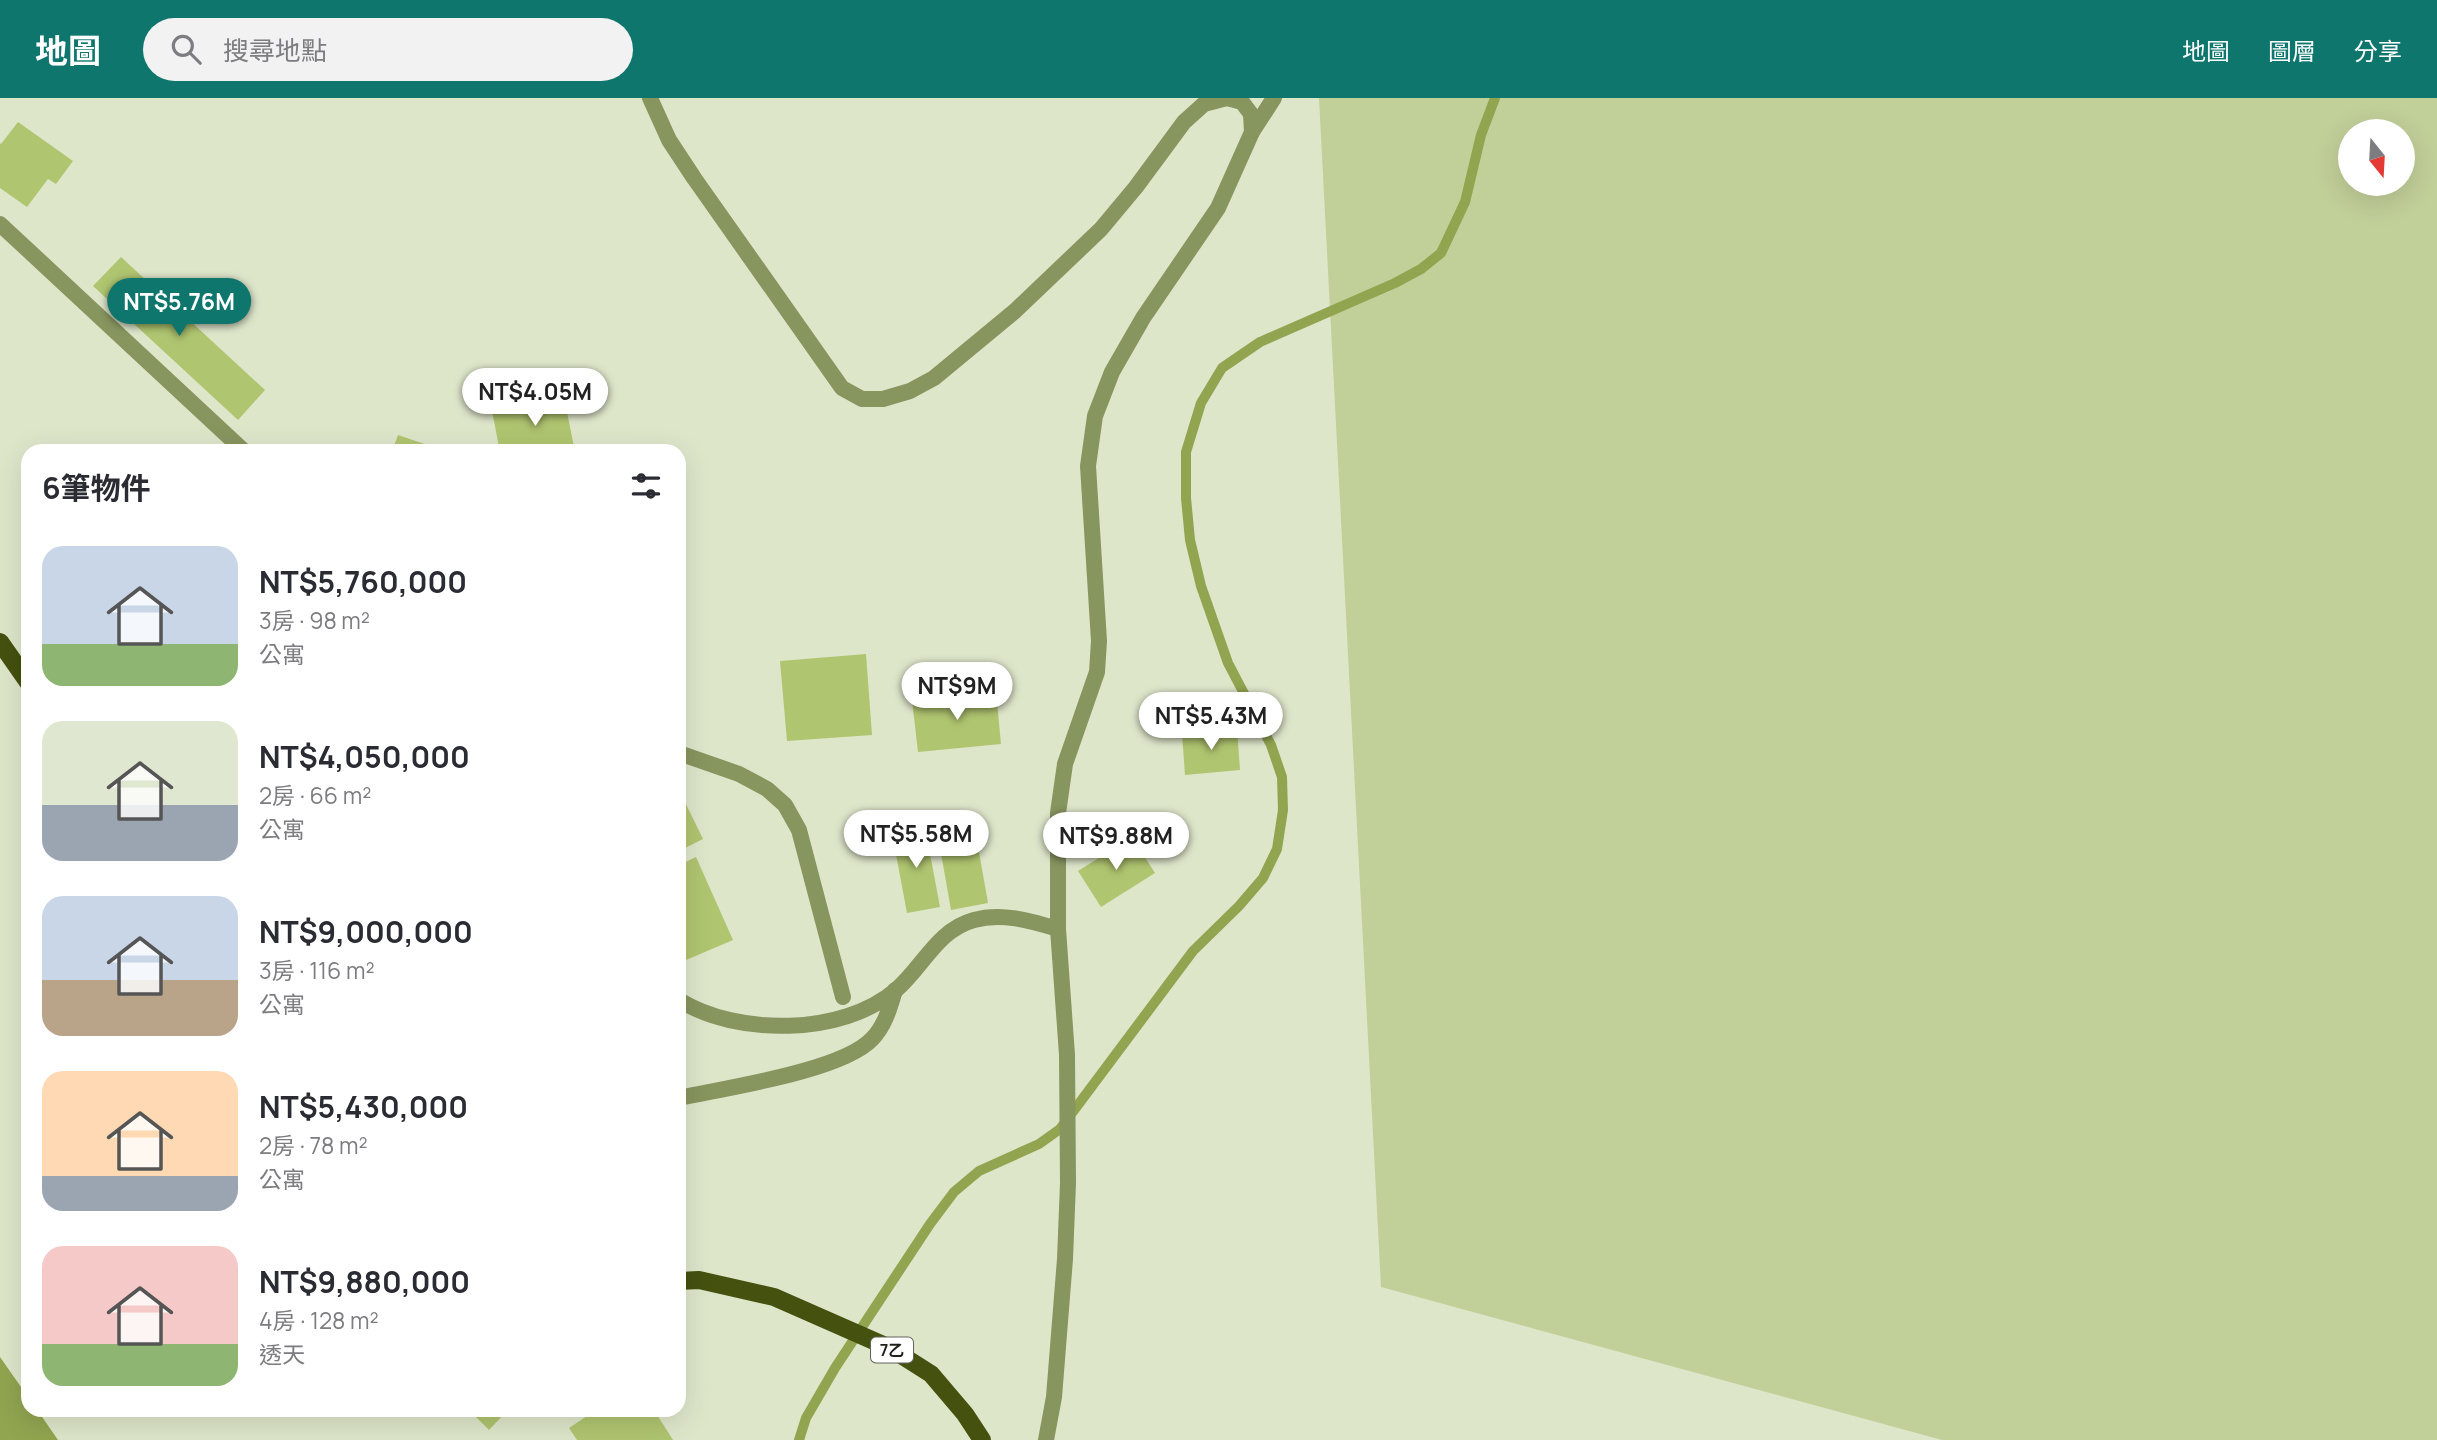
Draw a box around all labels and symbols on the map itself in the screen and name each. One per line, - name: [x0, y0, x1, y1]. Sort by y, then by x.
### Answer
- north arrow: [2338, 119, 2415, 196]
- pin: NT$5.76M: [107, 278, 251, 338]
- pin: NT$4.05M: [463, 368, 607, 428]
- pin: NT$9M: [908, 662, 1006, 722]
- pin: NT$5.43M: [1139, 692, 1283, 752]
- pin: NT$5.58M: [844, 810, 988, 870]
- pin: NT$9.88M: [1044, 812, 1188, 872]
- road number: 7乙: [871, 1338, 913, 1362]

